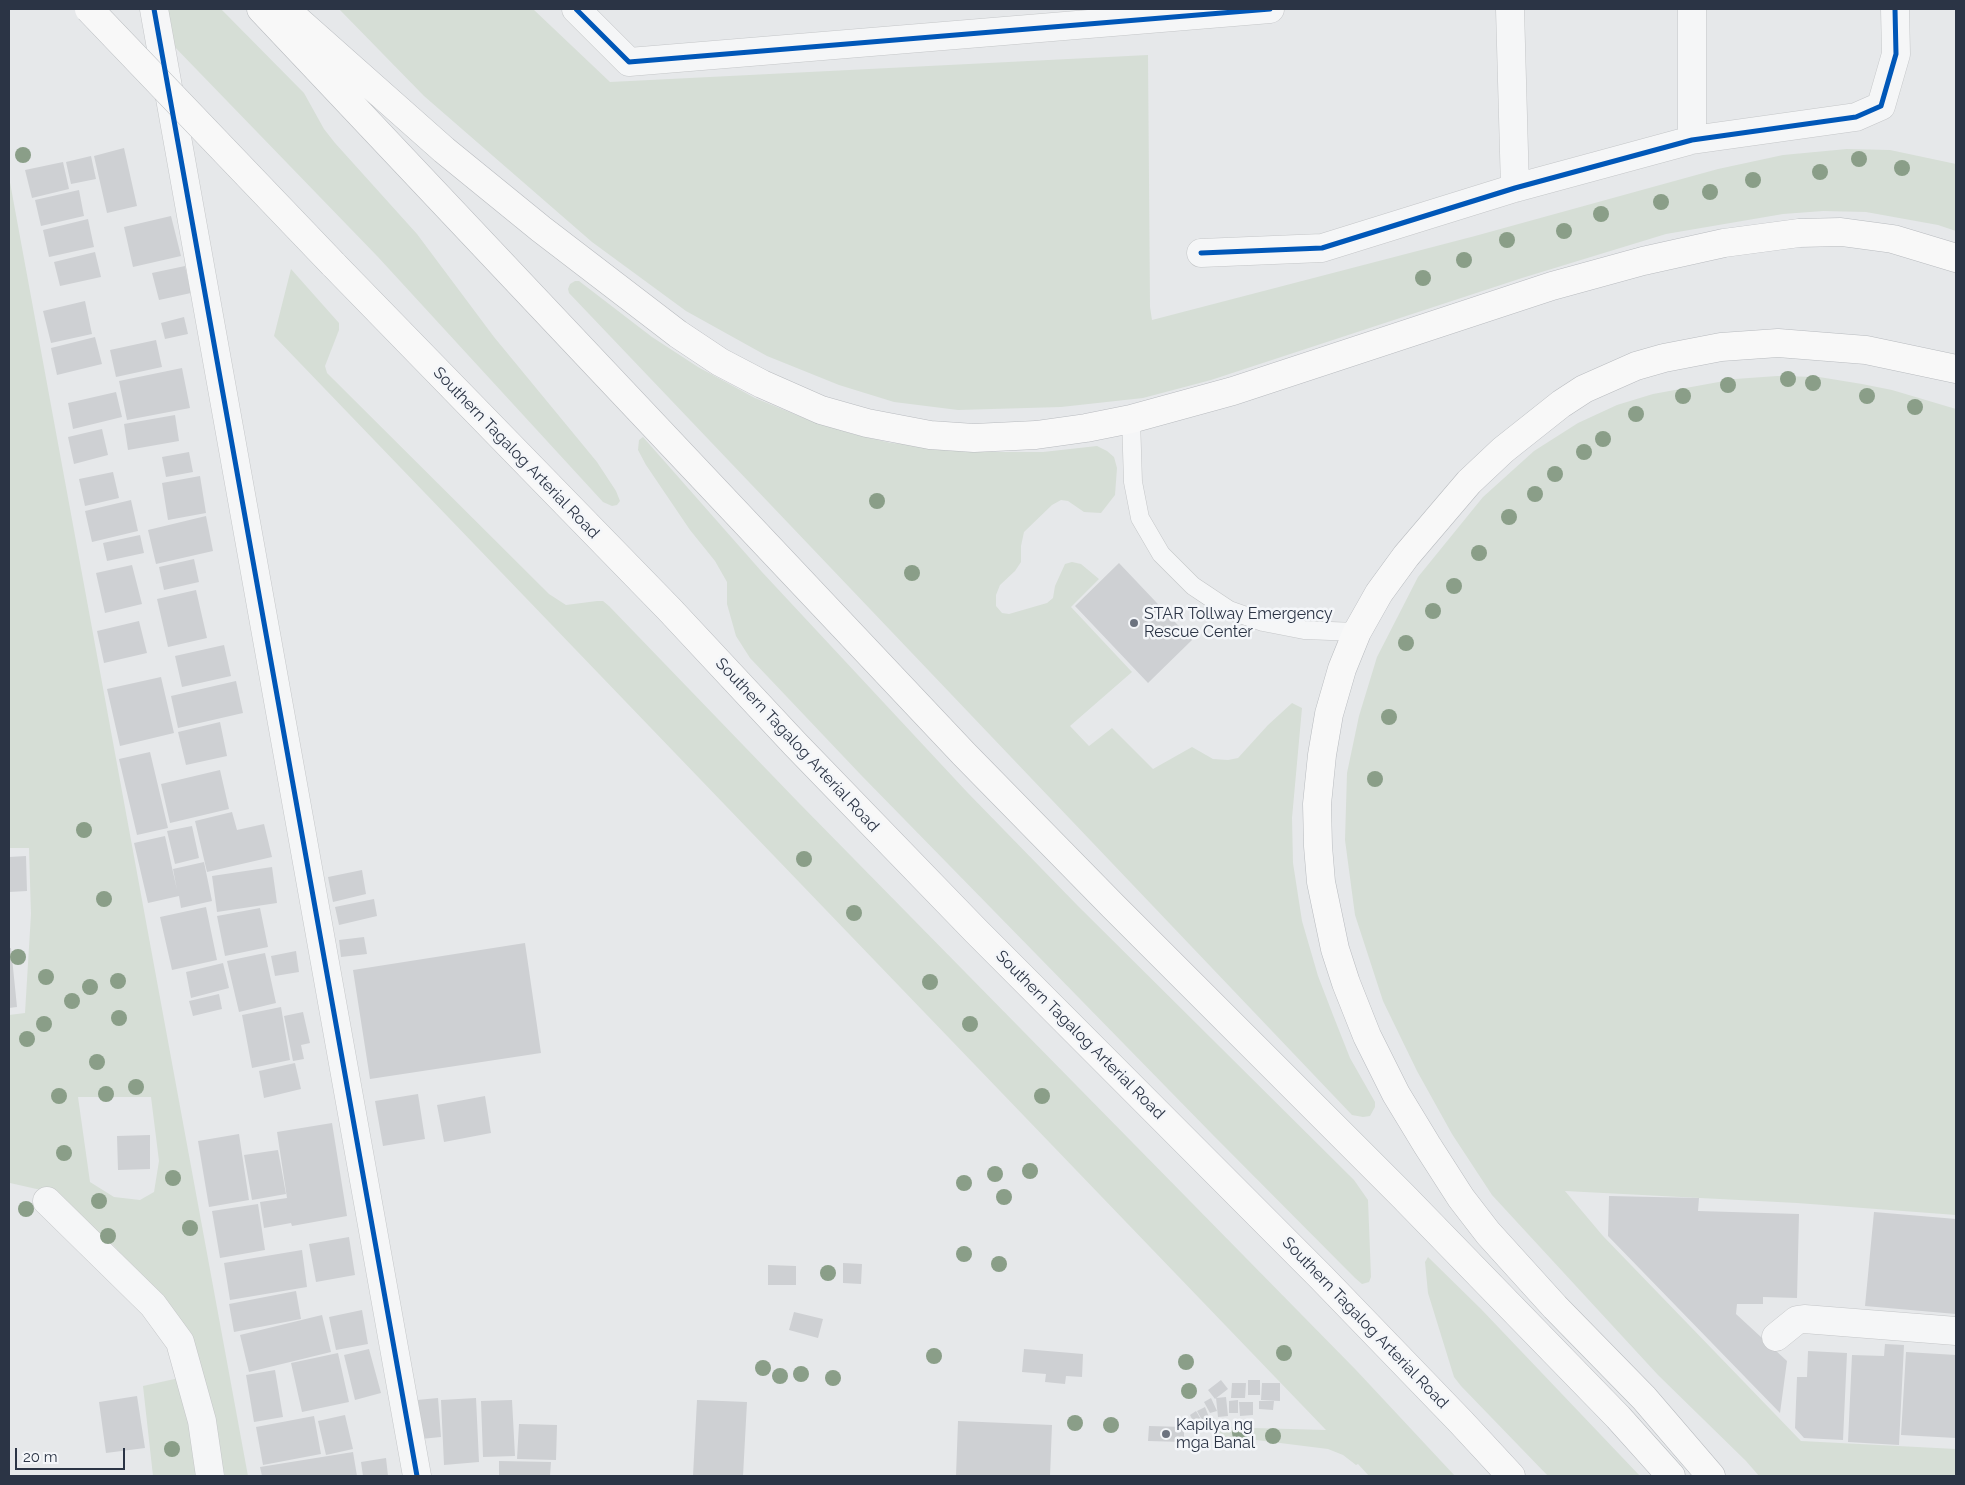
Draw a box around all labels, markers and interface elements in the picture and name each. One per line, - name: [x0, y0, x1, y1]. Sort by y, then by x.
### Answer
- street label: Southern Tagalog Arterial Road: [429, 363, 603, 543]
- place label: STAR Tollway Emergency Rescue Center: [1144, 604, 1333, 642]
- marker: STAR Tollway Emergency Rescue Center: [1128, 617, 1140, 629]
- street label: Southern Tagalog Arterial Road: [711, 654, 883, 836]
- street label: Southern Tagalog Arterial Road: [992, 947, 1168, 1123]
- street label: Southern Tagalog Arterial Road: [1278, 1233, 1452, 1413]
- place label: Kapilya ng mga Banal: [1176, 1415, 1255, 1453]
- marker: Kapilya ng mga Banal: [1160, 1428, 1172, 1440]
- scale bar: [18, 1438, 128, 1470]
- text: 20 m: [23, 1448, 58, 1466]

